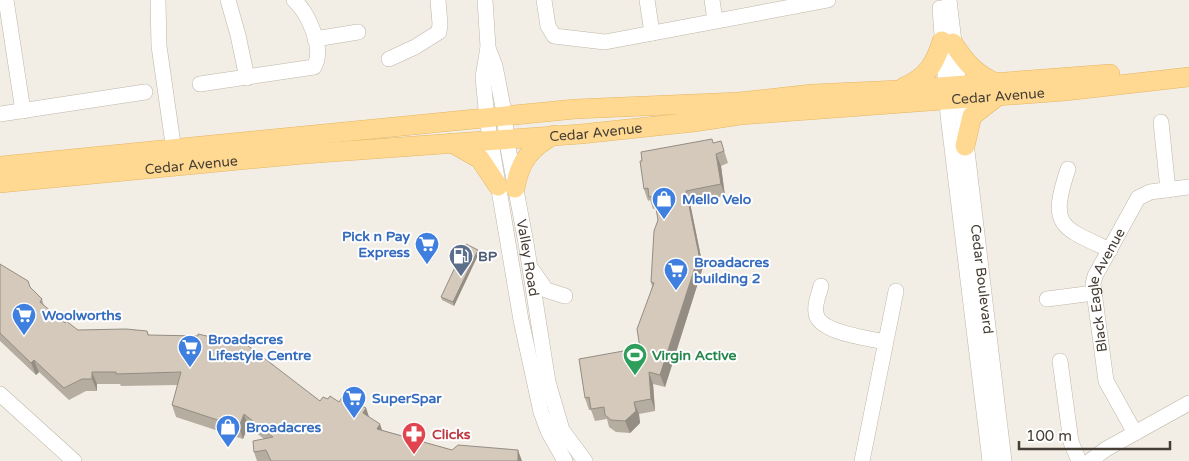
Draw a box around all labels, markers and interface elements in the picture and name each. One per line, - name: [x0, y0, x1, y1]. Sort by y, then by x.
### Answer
- street label: Cedar Avenue: [951, 85, 1045, 108]
- street label: Cedar Avenue: [549, 120, 643, 145]
- street label: Cedar Avenue: [144, 152, 239, 178]
- shop icon: Mello Velo: [651, 186, 677, 220]
- place label: Mello Velo: [682, 191, 752, 208]
- street label: Valley Road: [513, 218, 542, 298]
- street label: Cedar Boulevard: [967, 223, 997, 335]
- street label: Black Eagle Avenue: [1085, 225, 1129, 353]
- place label: Pick n Pay Express: [342, 228, 410, 261]
- supermarket icon: Pick n Pay Express: [414, 231, 440, 265]
- fuel station icon: BP: [448, 243, 474, 277]
- place label: BP: [478, 248, 498, 265]
- place label: Broadacres building 2: [694, 254, 769, 287]
- supermarket icon: Broadacres building 2: [663, 257, 689, 291]
- supermarket icon: Woolworths: [11, 302, 37, 336]
- place label: Woolworths: [42, 307, 122, 324]
- place label: Broadacres Lifestyle Centre: [208, 331, 311, 364]
- supermarket icon: Broadacres Lifestyle Centre: [177, 334, 203, 368]
- sports icon: Virgin Active: [622, 342, 648, 376]
- place label: Virgin Active: [652, 347, 737, 364]
- supermarket icon: SuperSpar: [341, 385, 367, 419]
- place label: SuperSpar: [372, 390, 442, 407]
- shop icon: Broadacres: [215, 414, 241, 448]
- scale bar: [1019, 418, 1170, 450]
- place label: Broadacres: [246, 419, 321, 436]
- pharmacy icon: Clicks: [401, 421, 427, 455]
- place label: Clicks: [432, 426, 471, 443]
- text: 100 m: [1026, 427, 1072, 445]

